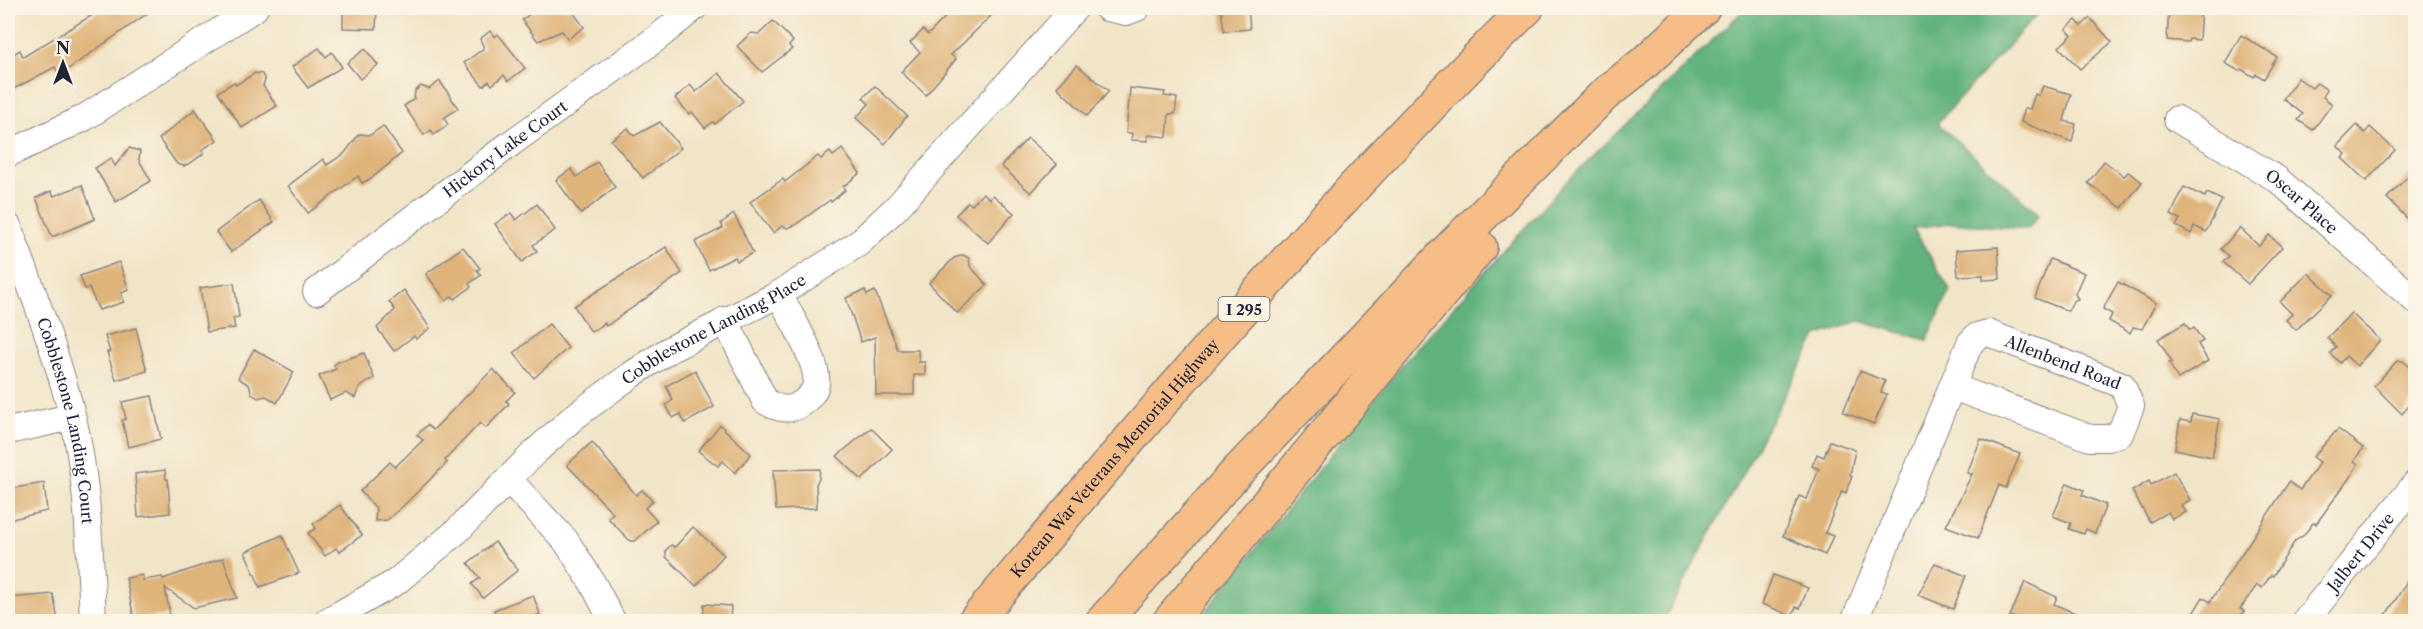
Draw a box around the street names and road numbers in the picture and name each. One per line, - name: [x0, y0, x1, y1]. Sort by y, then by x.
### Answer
- street label: Hickory Lake Court: [439, 96, 571, 202]
- street label: Oscar Place: [2262, 165, 2342, 238]
- street label: Cobblestone Landing Place: [617, 269, 810, 389]
- road number: I 295: [1218, 297, 1270, 321]
- street label: Cobblestone Landing Court: [33, 315, 98, 525]
- street label: Allenbend Road: [2001, 330, 2124, 394]
- street label: Korean War Veterans Memorial Highway: [1006, 333, 1224, 582]
- street label: Jalbert Drive: [2321, 508, 2398, 598]

